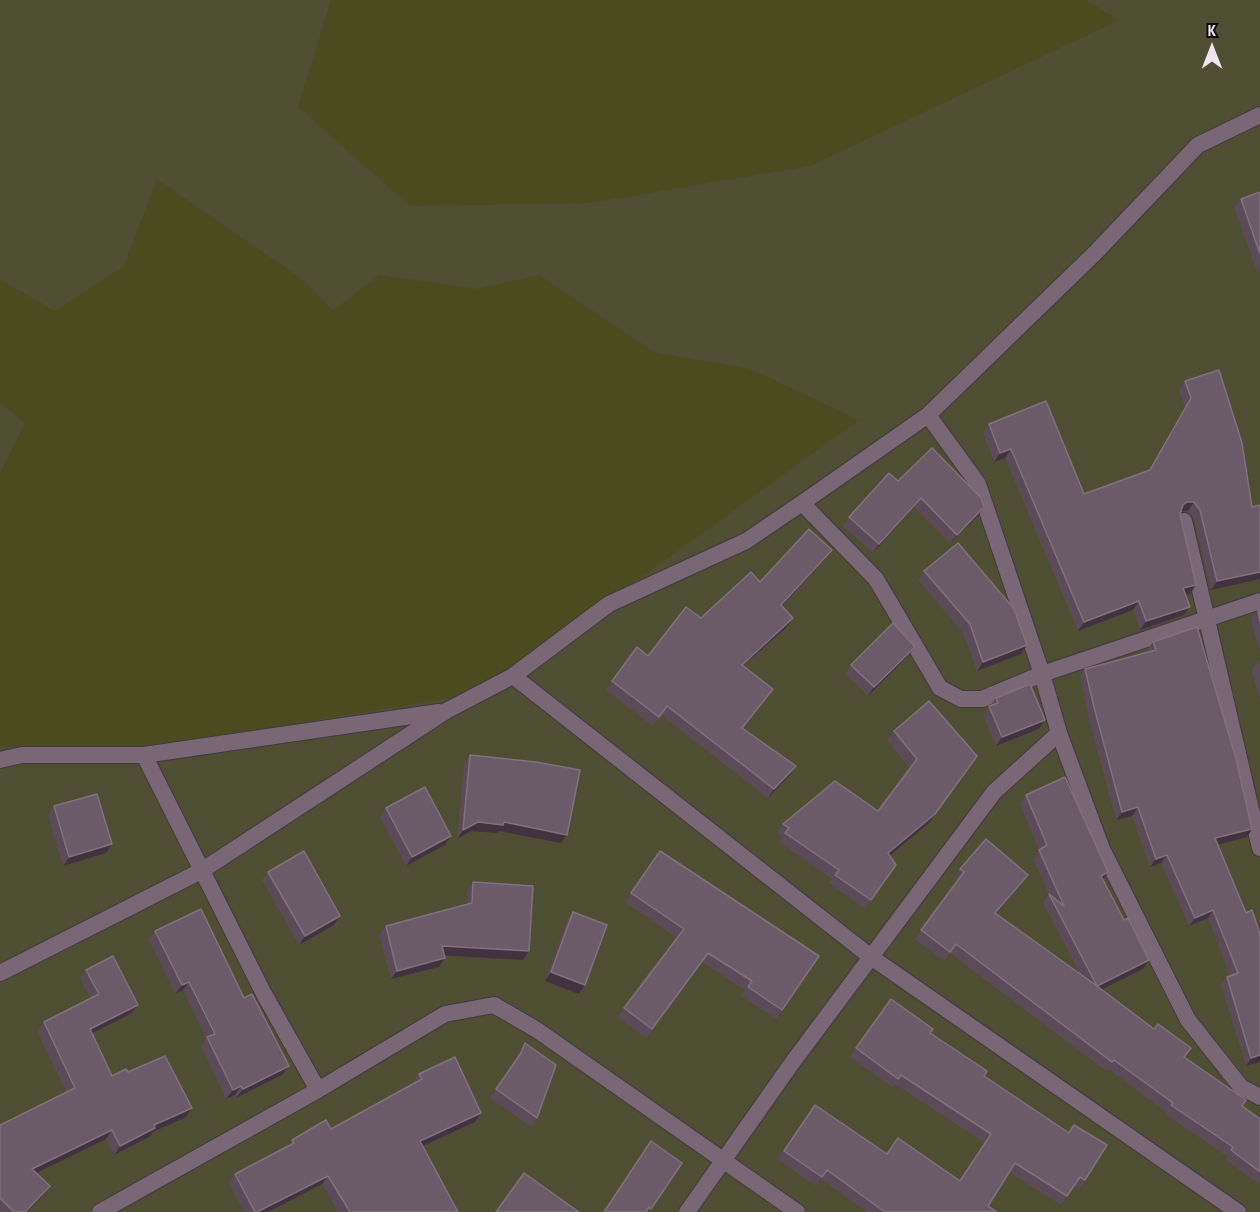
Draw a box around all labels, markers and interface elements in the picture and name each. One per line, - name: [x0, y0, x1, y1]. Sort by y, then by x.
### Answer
- north arrow: [1182, 18, 1242, 78]
- text: K: [1208, 20, 1216, 40]

